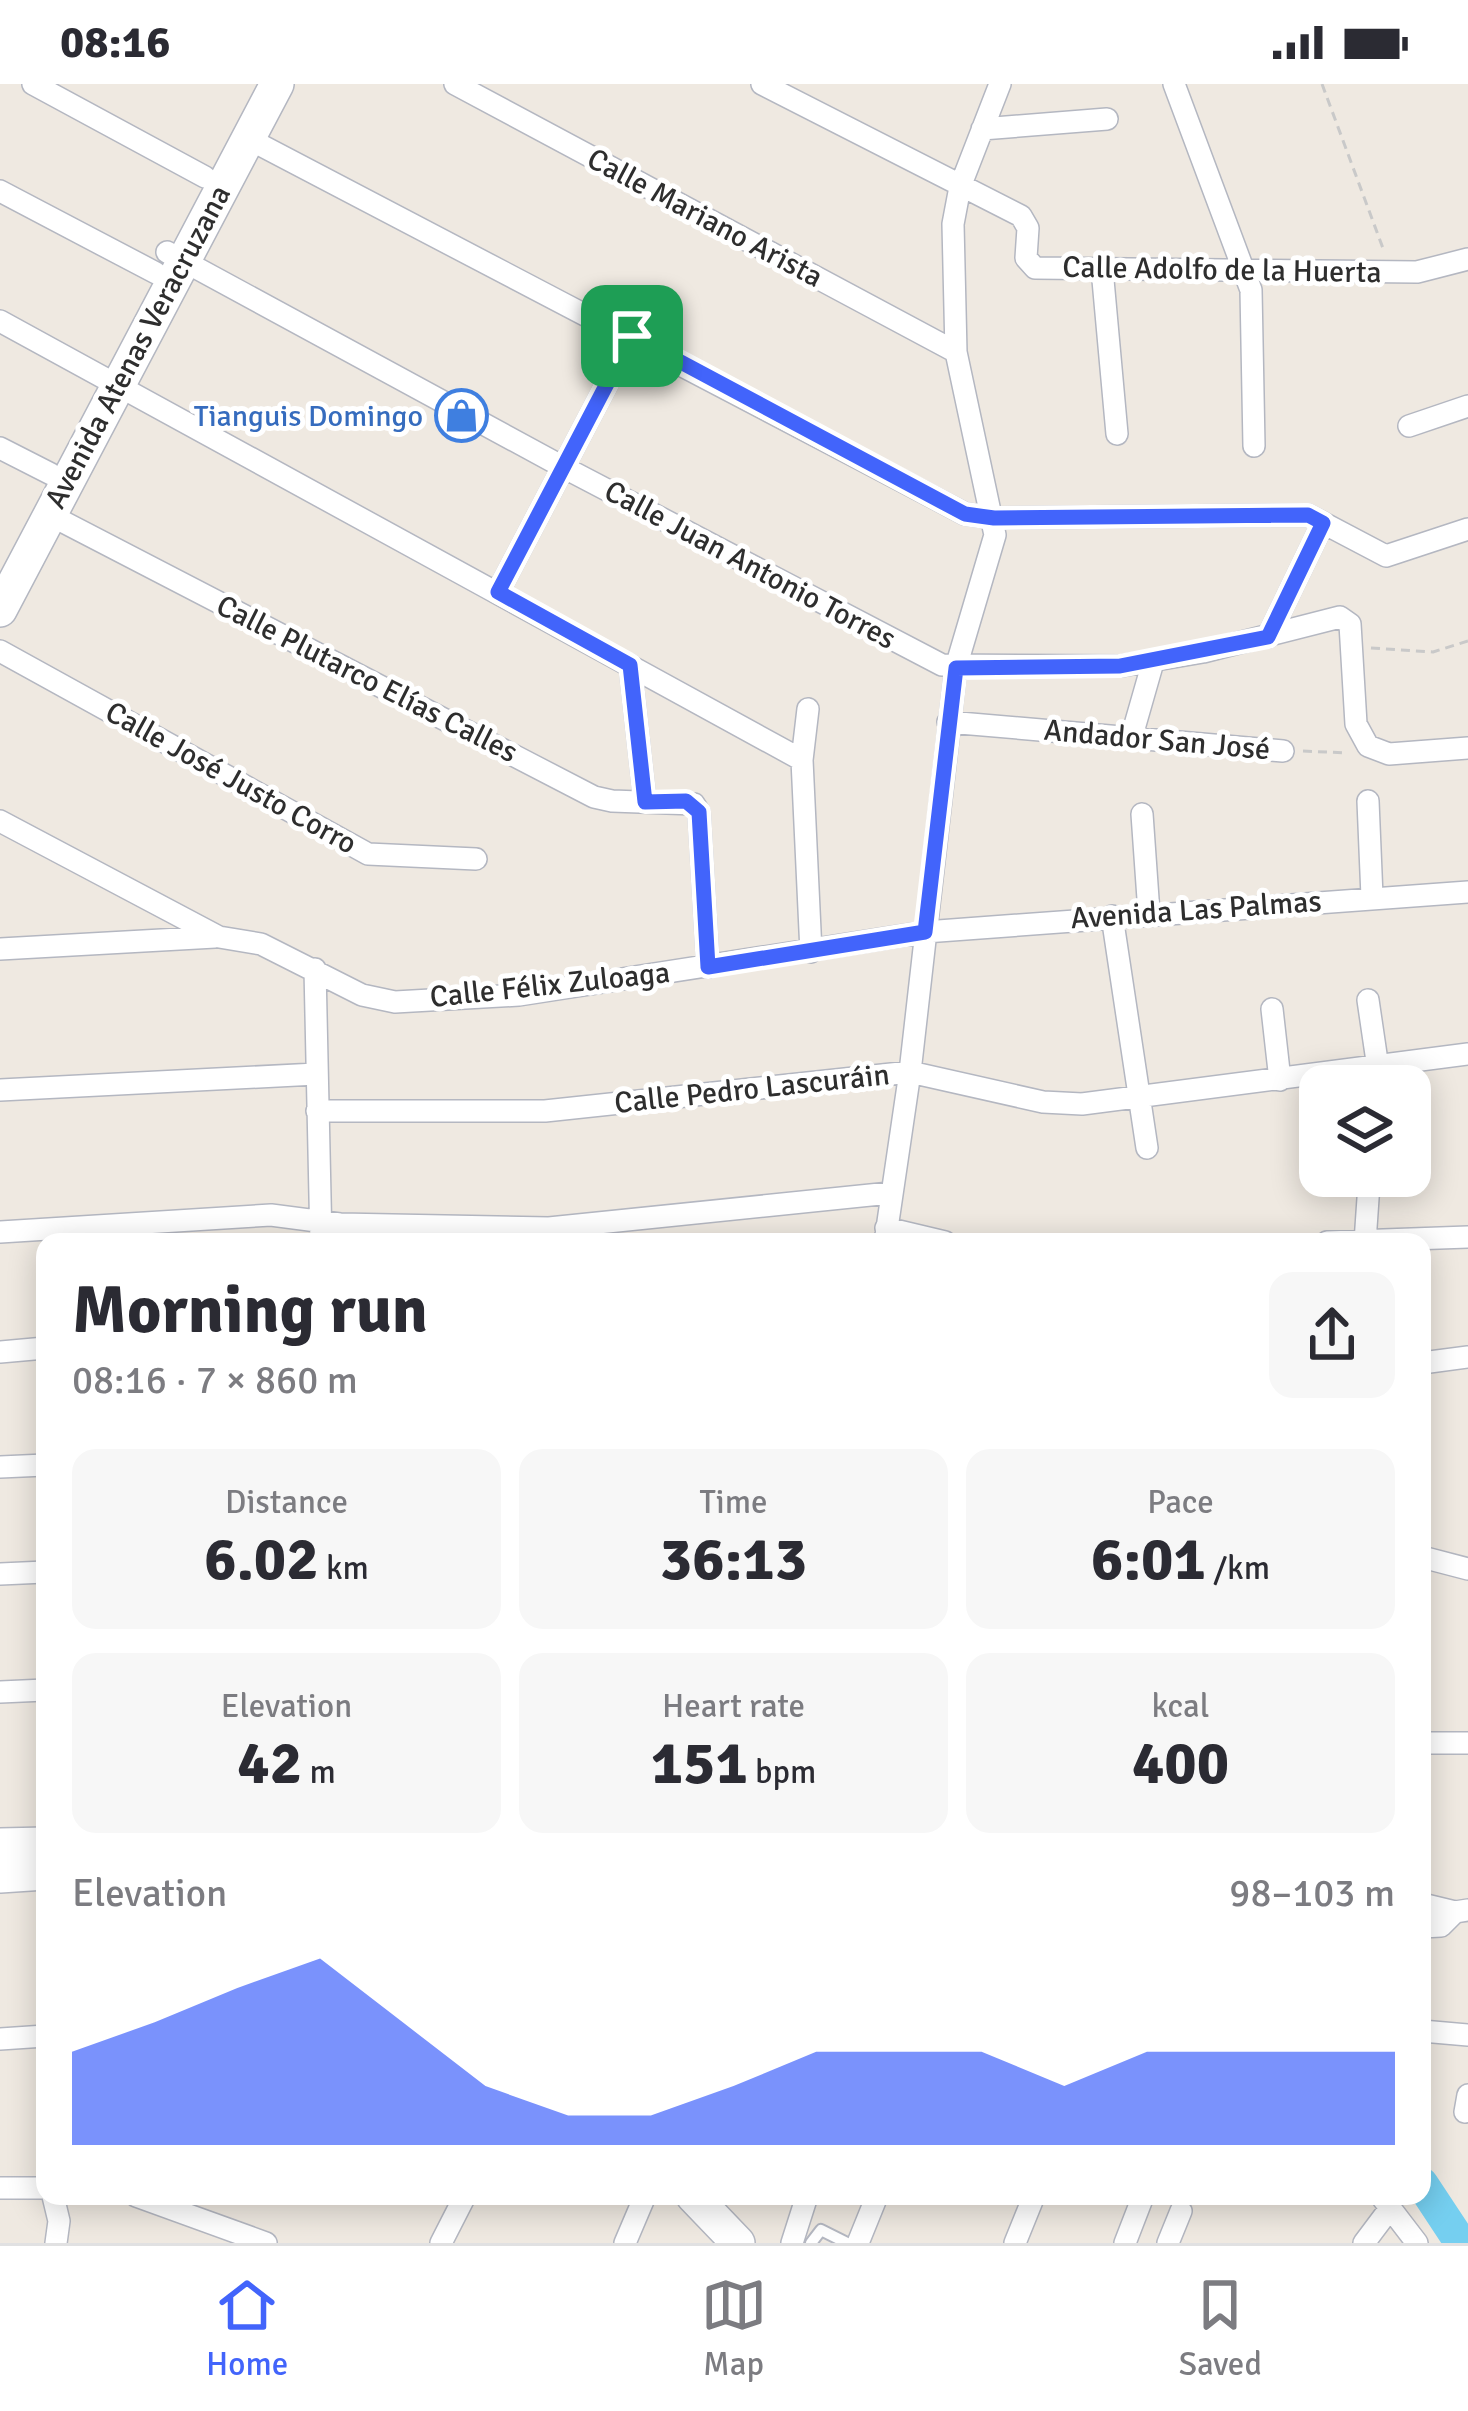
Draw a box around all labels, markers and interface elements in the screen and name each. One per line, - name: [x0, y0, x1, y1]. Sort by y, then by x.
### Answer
- text: 08:16: [60, 15, 170, 70]
- street label: Calle Mariano Arista: [581, 140, 829, 296]
- street label: Avenida Atenas Veracruzana: [37, 179, 239, 515]
- street label: Calle Adolfo de la Huerta: [1062, 249, 1382, 291]
- pin: [581, 285, 683, 387]
- icon: arrive: [599, 303, 665, 369]
- shop icon: Tianguis Domingo: [434, 388, 490, 444]
- place label: Tianguis Domingo: [194, 398, 423, 435]
- street label: Calle Juan Antonio Torres: [598, 472, 902, 658]
- street label: Calle Plutarco Elías Calles: [210, 587, 524, 771]
- street label: Calle José Justo Corro: [99, 694, 363, 862]
- street label: Andador San José: [1042, 712, 1272, 768]
- street label: Avenida Las Palmas: [1069, 883, 1323, 937]
- street label: Calle Félix Zuloaga: [428, 954, 672, 1016]
- street label: Calle Pedro Lascuráin: [613, 1056, 891, 1122]
- map controls: [1299, 1065, 1431, 1197]
- button: layers: [1299, 1065, 1431, 1197]
- text: Morning run: [72, 1270, 428, 1351]
- button: share: [1269, 1272, 1395, 1398]
- text: 08:16 · 7 × 860 m: [72, 1356, 358, 1404]
- text: Distance: [225, 1482, 348, 1523]
- text: Time: [700, 1482, 768, 1523]
- text: Pace: [1147, 1482, 1214, 1523]
- text: 6.02: [204, 1523, 319, 1597]
- text: 36:13: [660, 1523, 807, 1597]
- text: 6:01: [1091, 1523, 1206, 1597]
- text: km: [319, 1548, 369, 1589]
- text: /km: [1206, 1548, 1270, 1589]
- text: Elevation: [221, 1686, 352, 1727]
- text: Heart rate: [662, 1686, 805, 1727]
- text: kcal: [1152, 1686, 1209, 1727]
- text: 42: [237, 1727, 302, 1801]
- text: 151: [651, 1727, 748, 1801]
- text: 400: [1132, 1727, 1229, 1801]
- text: m: [302, 1752, 336, 1793]
- text: bpm: [748, 1752, 816, 1793]
- text: Elevation: [72, 1869, 227, 1917]
- text: 98–103 m: [1229, 1869, 1395, 1917]
- tab: Home: [206, 2272, 288, 2385]
- tab: Map: [701, 2272, 767, 2385]
- tab: Saved: [1179, 2272, 1262, 2385]

